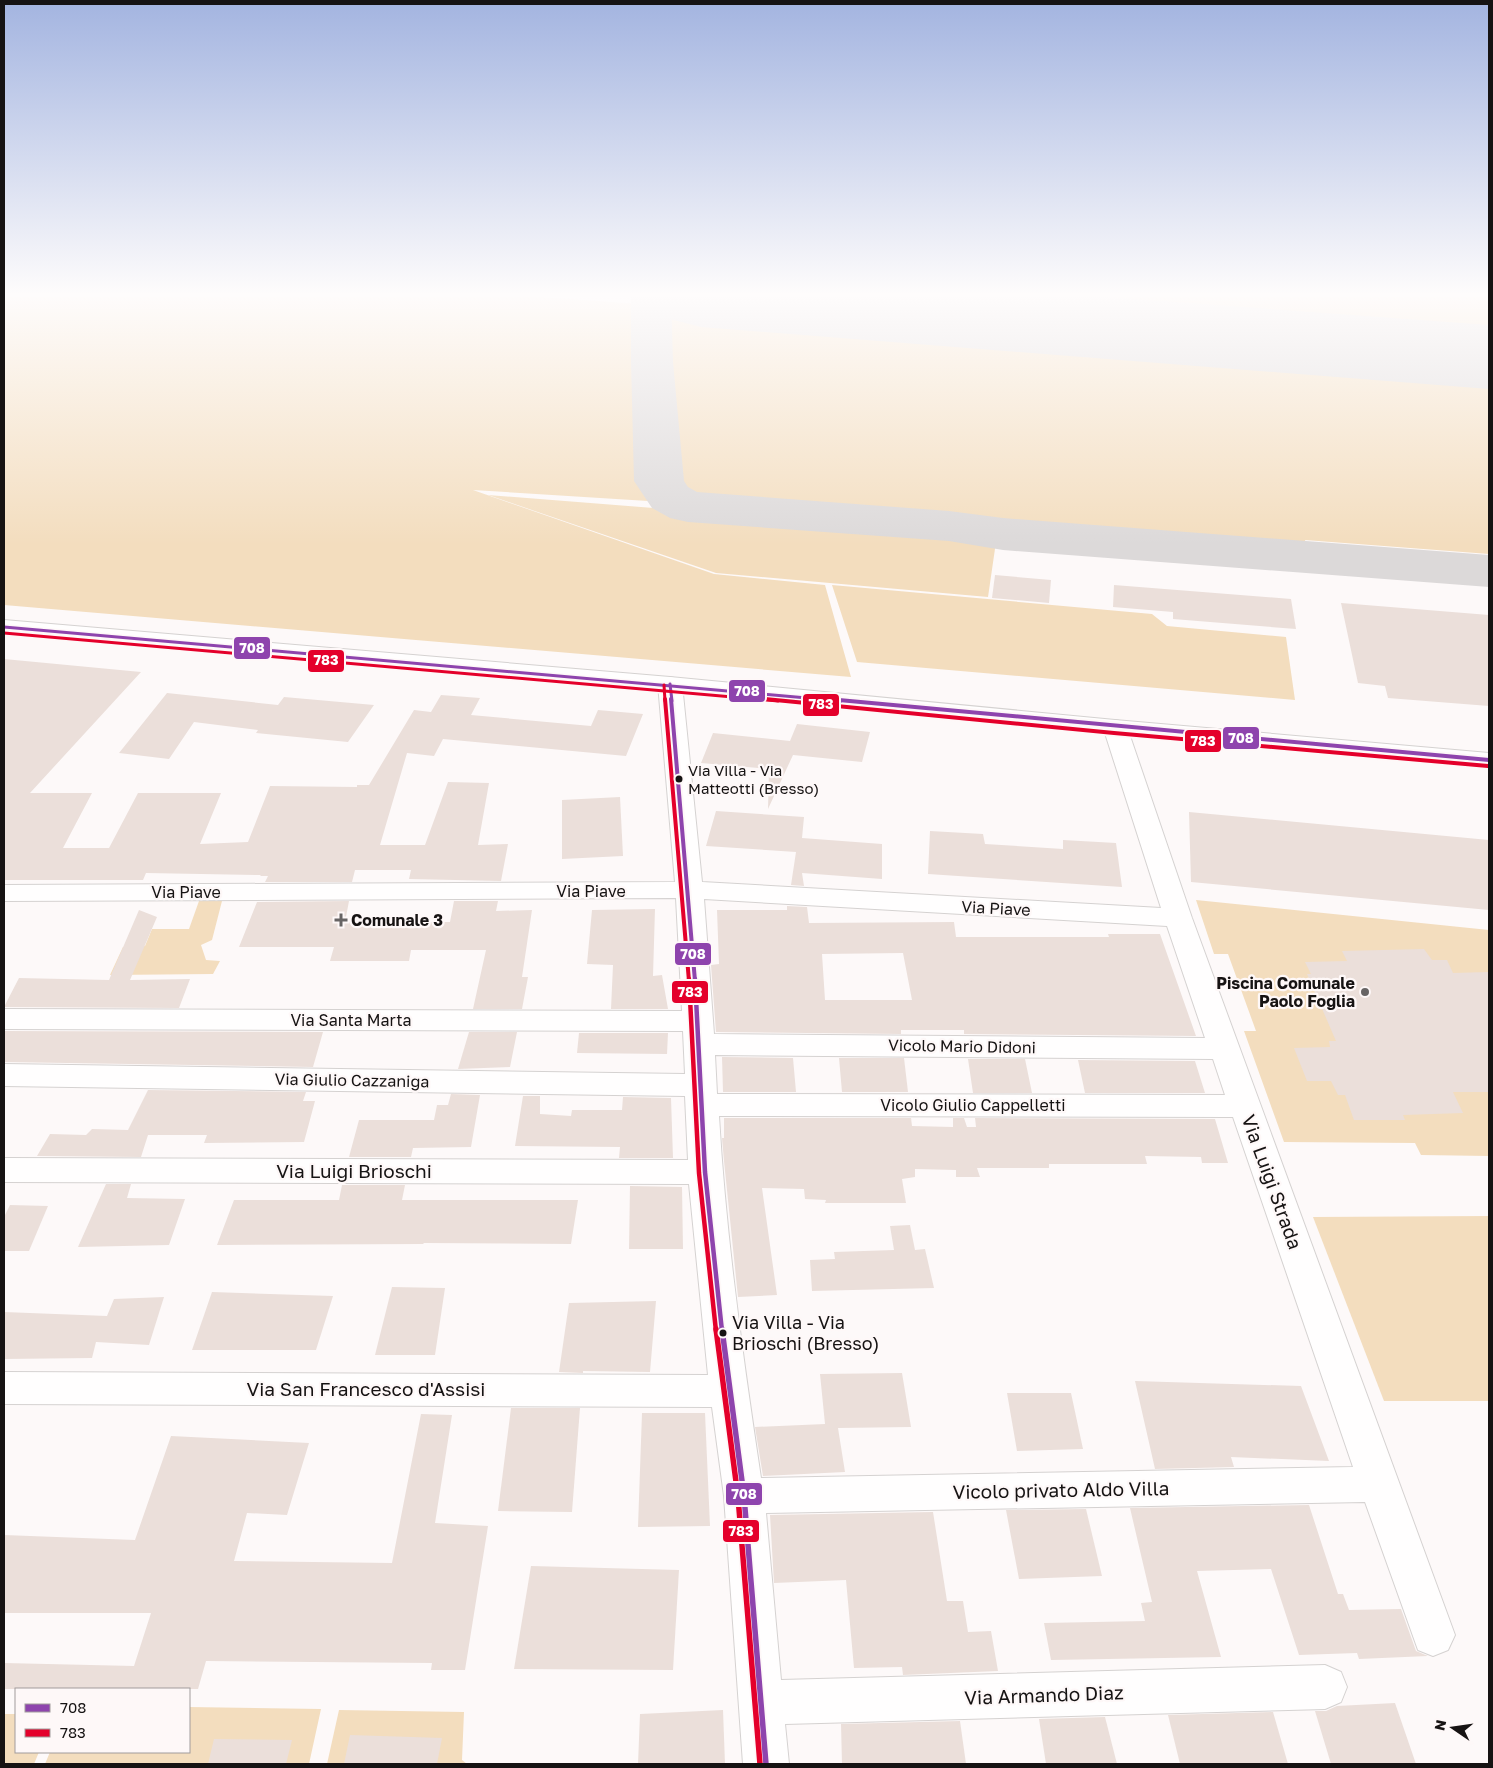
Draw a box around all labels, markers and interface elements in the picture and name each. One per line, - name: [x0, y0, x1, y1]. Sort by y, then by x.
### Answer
- line badge: 708: [233, 636, 271, 660]
- text: 708: [239, 639, 265, 656]
- line badge: 783: [307, 649, 345, 673]
- text: 783: [313, 651, 339, 668]
- line badge: 708: [728, 679, 766, 703]
- text: 708: [734, 682, 760, 699]
- line badge: 783: [802, 693, 840, 717]
- text: 783: [808, 695, 834, 712]
- line badge: 708: [1222, 726, 1260, 750]
- line badge: 783: [1184, 729, 1222, 753]
- text: 708: [1228, 729, 1254, 746]
- text: 783: [1190, 732, 1216, 749]
- place label: Via Villa - Via Matteotti (Bresso): [688, 761, 819, 797]
- marker: Via Villa - Via Matteotti (Bresso): [674, 774, 684, 784]
- street label: Via Piave: [556, 881, 626, 901]
- street label: Via Piave: [151, 882, 221, 902]
- street label: Via Piave: [961, 896, 1031, 920]
- place label: Comunale 3: [351, 910, 443, 930]
- marker: Comunale 3: [335, 914, 347, 926]
- line badge: 708: [674, 942, 712, 966]
- text: 708: [680, 945, 706, 962]
- place label: Piscina Comunale Paolo Foglia: [1216, 973, 1355, 1011]
- line badge: 783: [671, 980, 709, 1004]
- text: 783: [677, 983, 703, 1000]
- marker: Piscina Comunale Paolo Foglia: [1359, 986, 1371, 998]
- street label: Via Santa Marta: [290, 1010, 412, 1030]
- street label: Vicolo Mario Didoni: [888, 1035, 1036, 1057]
- street label: Via Giulio Cazzaniga: [274, 1069, 430, 1091]
- street label: Vicolo Giulio Cappelletti: [880, 1095, 1066, 1115]
- street label: Via Luigi Strada: [1237, 1111, 1307, 1252]
- street label: Via Luigi Brioschi: [276, 1159, 432, 1182]
- place label: Via Villa - Via Brioschi (Bresso): [732, 1311, 879, 1354]
- marker: Via Villa - Via Brioschi (Bresso): [718, 1328, 728, 1338]
- street label: Via San Francesco d'Assisi: [247, 1377, 485, 1400]
- street label: Vicolo privato Aldo Villa: [952, 1476, 1170, 1503]
- line badge: 708: [725, 1482, 763, 1506]
- text: 708: [731, 1485, 757, 1502]
- line badge: 783: [722, 1519, 760, 1543]
- text: 783: [728, 1522, 754, 1539]
- street label: Via Armando Diaz: [964, 1680, 1124, 1709]
- legend: [15, 1688, 190, 1753]
- text: 708: [60, 1698, 86, 1716]
- north arrow: [1428, 1703, 1478, 1753]
- text: N: [1430, 1718, 1449, 1732]
- text: 783: [60, 1723, 86, 1741]

